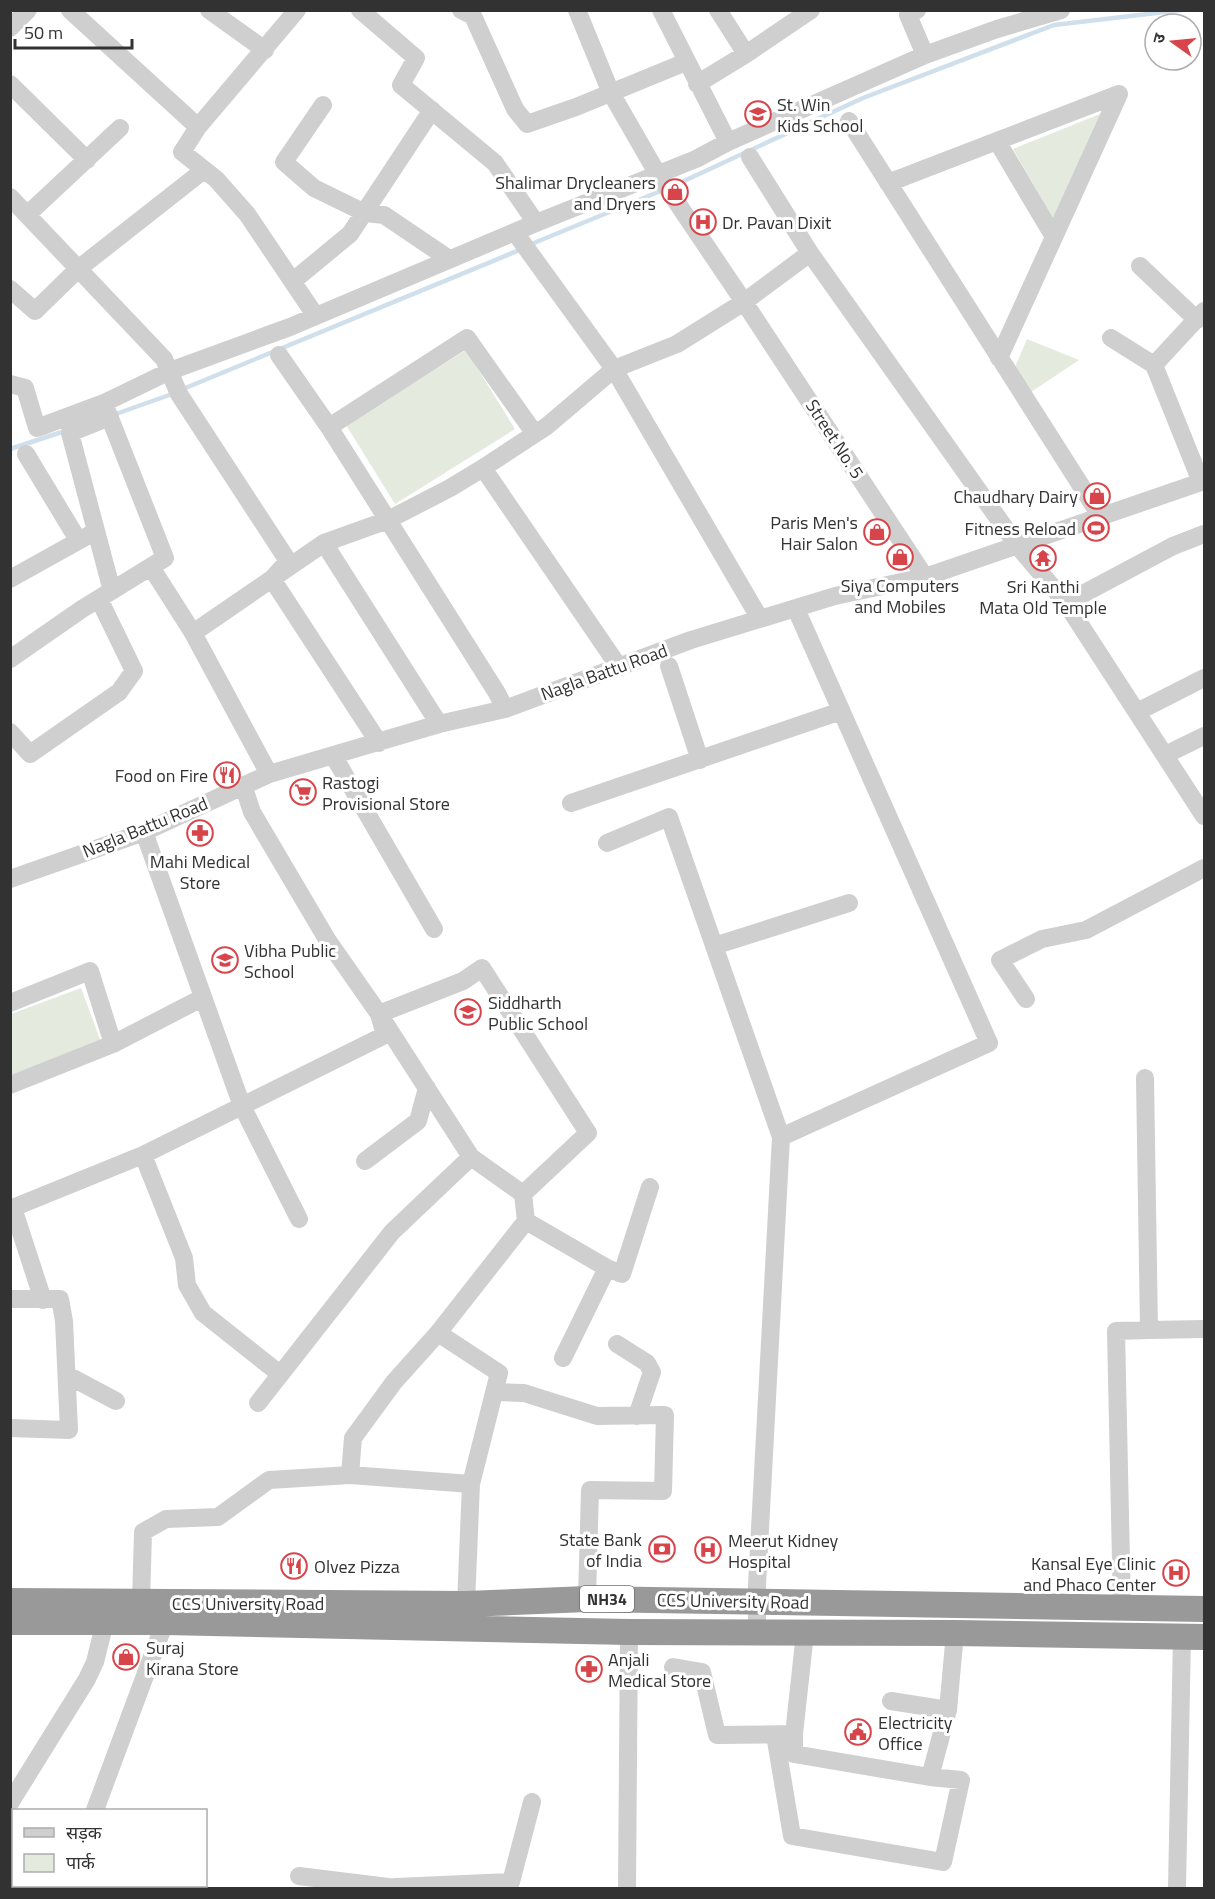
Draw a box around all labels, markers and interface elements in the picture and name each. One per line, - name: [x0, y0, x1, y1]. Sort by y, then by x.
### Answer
- scale bar: [15, 12, 132, 50]
- north arrow: [1143, 12, 1203, 72]
- text: 50 m: [24, 19, 63, 46]
- text: उ: [1146, 30, 1171, 46]
- place label: St. Win Kids School: [777, 91, 863, 139]
- school or university icon: St. Win Kids School: [743, 99, 773, 129]
- place label: Shalimar Drycleaners and Dryers: [495, 169, 656, 217]
- shop icon: Shalimar Drycleaners and Dryers: [660, 177, 690, 207]
- hospital icon: Dr. Pavan Dixit: [688, 207, 718, 237]
- place label: Dr. Pavan Dixit: [722, 209, 832, 236]
- street label: Street No. 5: [799, 394, 871, 484]
- shop icon: Chaudhary Dairy: [1082, 481, 1112, 511]
- place label: Chaudhary Dairy: [953, 483, 1078, 510]
- place label: Paris Men's Hair Salon: [770, 509, 858, 557]
- sports icon: Fitness Reload: [1081, 513, 1111, 543]
- place label: Fitness Reload: [965, 515, 1076, 542]
- shop icon: Paris Men's Hair Salon: [862, 517, 892, 547]
- shop icon: Siya Computers and Mobiles: [885, 542, 915, 572]
- temple icon: Sri Kanthi Mata Old Temple: [1028, 543, 1058, 573]
- place label: Siya Computers and Mobiles: [841, 572, 959, 620]
- place label: Sri Kanthi Mata Old Temple: [979, 573, 1107, 621]
- street label: Nagla Battu Road: [537, 637, 671, 707]
- restaurant icon: Food on Fire: [212, 760, 242, 790]
- place label: Food on Fire: [115, 762, 208, 789]
- place label: Rastogi Provisional Store: [322, 769, 450, 817]
- supermarket icon: Rastogi Provisional Store: [288, 777, 318, 807]
- street label: Nagla Battu Road: [78, 790, 212, 864]
- pharmacy icon: Mahi Medical Store: [185, 818, 215, 848]
- place label: Mahi Medical Store: [150, 848, 250, 896]
- place label: Vibha Public School: [244, 937, 336, 985]
- school or university icon: Vibha Public School: [210, 945, 240, 975]
- place label: Siddharth Public School: [488, 989, 588, 1037]
- school or university icon: Siddharth Public School: [453, 997, 483, 1027]
- place label: State Bank of India: [559, 1526, 642, 1574]
- place label: Meerut Kidney Hospital: [728, 1527, 839, 1575]
- bank icon: State Bank of India: [647, 1534, 677, 1564]
- hospital icon: Meerut Kidney Hospital: [693, 1535, 723, 1565]
- place label: Kansal Eye Clinic and Phaco Center: [1023, 1550, 1156, 1598]
- restaurant icon: Olvez Pizza: [279, 1551, 309, 1581]
- place label: Olvez Pizza: [314, 1553, 400, 1580]
- hospital icon: Kansal Eye Clinic and Phaco Center: [1161, 1558, 1191, 1588]
- road number: NH34: [580, 1586, 634, 1612]
- street label: CCS University Road: [657, 1586, 809, 1616]
- street label: CCS University Road: [172, 1590, 324, 1617]
- place label: Suraj Kirana Store: [146, 1634, 239, 1682]
- shop icon: Suraj Kirana Store: [111, 1642, 141, 1672]
- place label: Anjali Medical Store: [608, 1646, 711, 1694]
- pharmacy icon: Anjali Medical Store: [574, 1654, 604, 1684]
- place label: Electricity Office: [878, 1709, 953, 1757]
- public building icon: Electricity Office: [843, 1717, 873, 1747]
- legend: [12, 1809, 207, 1887]
- text: सड़क: [66, 1819, 103, 1846]
- text: पार्क: [66, 1849, 96, 1876]

